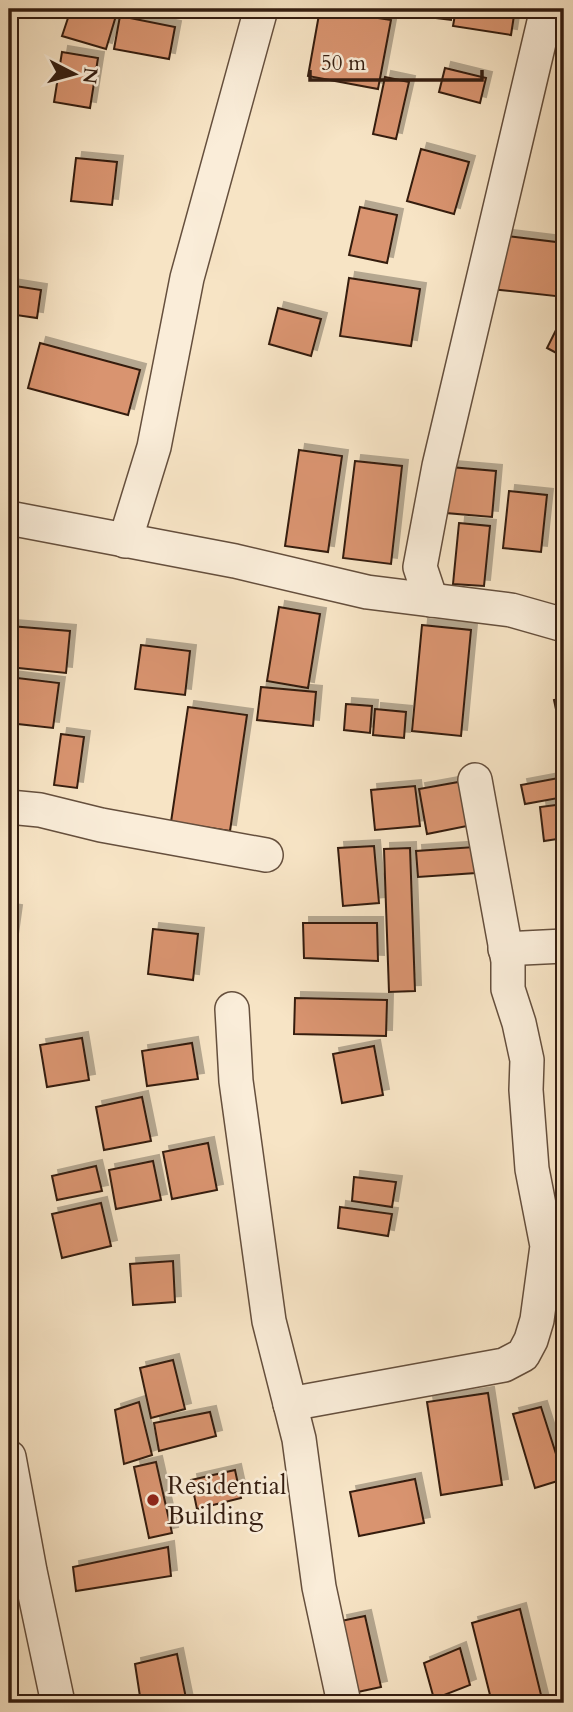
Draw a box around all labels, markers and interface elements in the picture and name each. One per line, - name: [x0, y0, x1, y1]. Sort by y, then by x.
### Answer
- north arrow: [38, 38, 108, 108]
- scale bar: [310, 38, 482, 82]
- text: 50 m: [321, 49, 366, 78]
- text: N: [76, 66, 104, 86]
- place label: Residential Building: [167, 1468, 287, 1533]
- marker: Residential Building: [145, 1492, 161, 1508]

